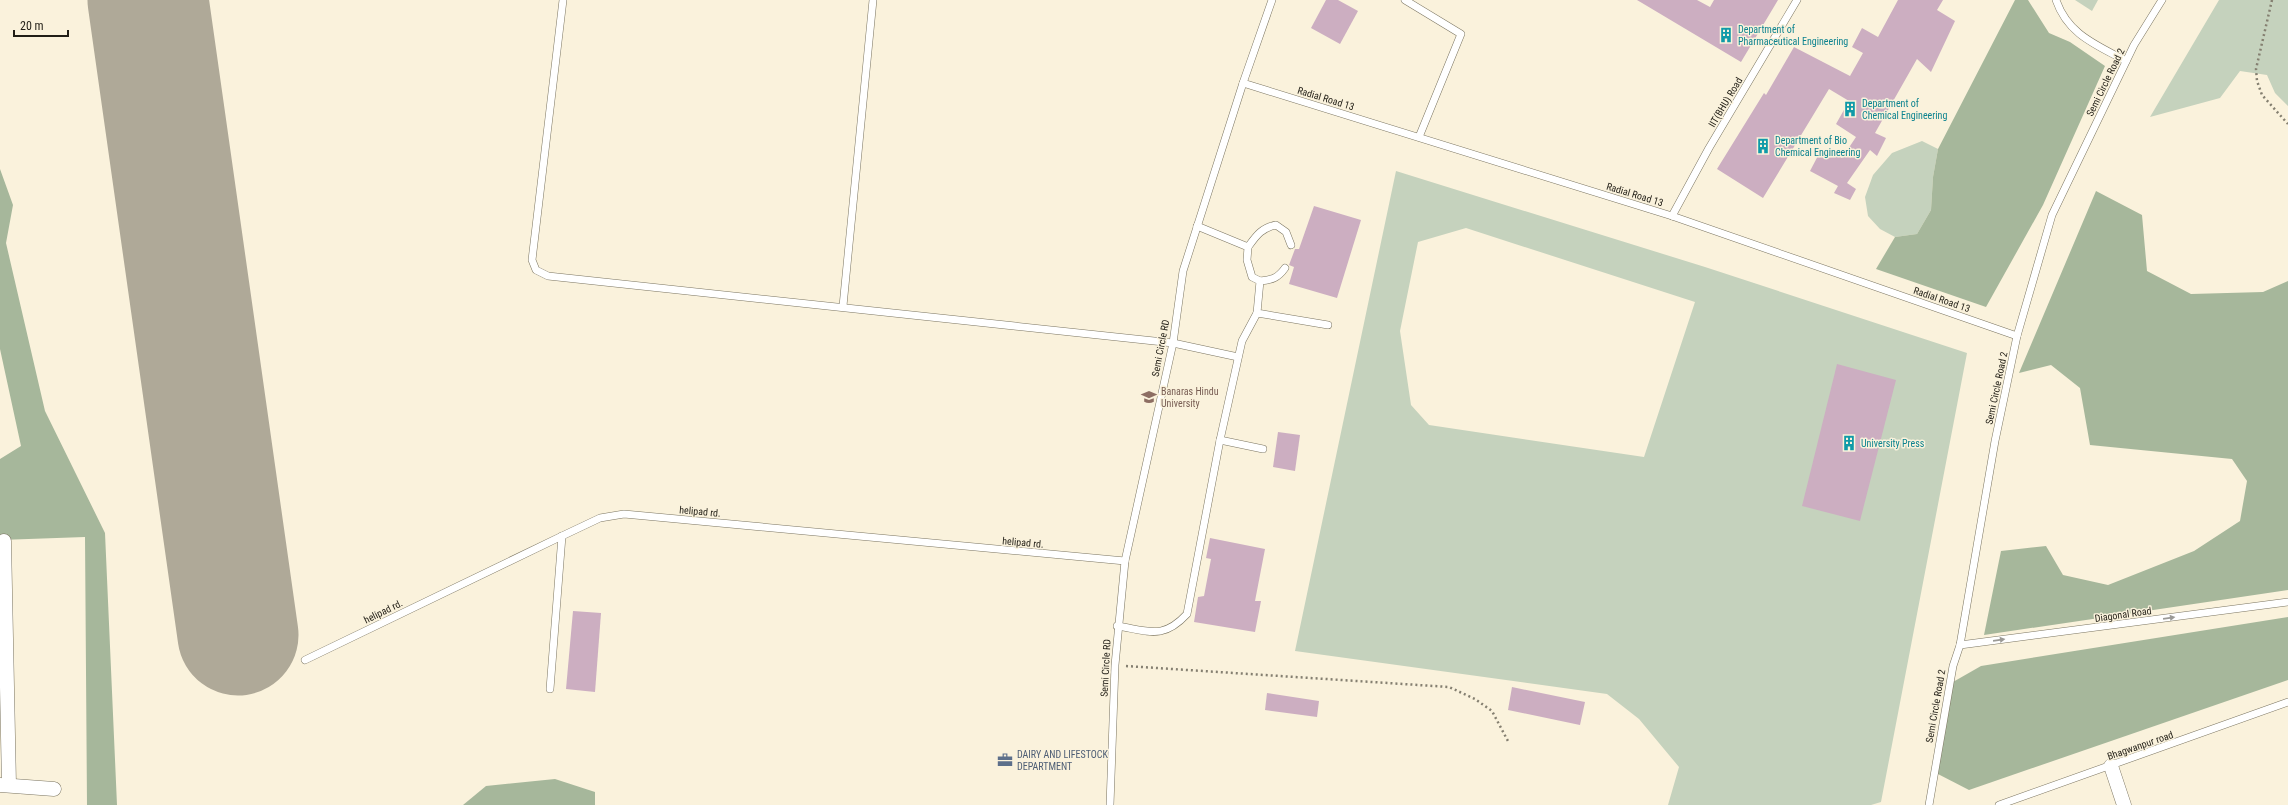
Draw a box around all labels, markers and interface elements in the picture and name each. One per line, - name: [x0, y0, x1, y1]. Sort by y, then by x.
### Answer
- scale bar: [14, 12, 68, 38]
- text: 20 m: [20, 19, 44, 33]
- place label: Department of Pharmaceutical Engineering: [1738, 24, 1848, 47]
- building icon: Department of Pharmaceutical Engineering: [1717, 26, 1735, 44]
- street label: Semi Circle Road 2: [2084, 46, 2127, 118]
- street label: IIT(BHU) Road: [1706, 75, 1745, 130]
- street label: Radial Road 13: [1296, 85, 1356, 112]
- place label: Department of Chemical Engineering: [1862, 98, 1947, 121]
- building icon: Department of Chemical Engineering: [1841, 100, 1859, 118]
- place label: Department of Bio Chemical Engineering: [1775, 135, 1860, 158]
- building icon: Department of Bio Chemical Engineering: [1754, 137, 1772, 155]
- street label: Radial Road 13: [1605, 181, 1665, 208]
- street label: Radial Road 13: [1912, 285, 1972, 314]
- street label: Semi Circle RD: [1150, 318, 1171, 378]
- street label: Semi Circle Road 2: [1983, 351, 2010, 426]
- place label: Banaras Hindu University: [1161, 386, 1219, 409]
- school or university icon: Banaras Hindu University: [1140, 388, 1158, 406]
- building icon: University Press: [1840, 434, 1858, 452]
- place label: University Press: [1861, 438, 1925, 449]
- street label: helipad rd.: [679, 504, 721, 519]
- street label: helipad rd.: [1002, 535, 1044, 550]
- street label: helipad rd.: [362, 597, 404, 626]
- street label: Diagonal Road: [2094, 605, 2152, 624]
- one-way arrow: [2163, 615, 2175, 621]
- one-way arrow: [1993, 637, 2005, 643]
- street label: Semi Circle RD: [1098, 639, 1113, 697]
- street label: Semi Circle Road 2: [1924, 669, 1947, 744]
- street label: Bhagwanpur road: [2106, 729, 2175, 762]
- place label: DAIRY AND LIFESTOCK DEPARTMENT: [1017, 749, 1108, 772]
- office icon: DAIRY AND LIFESTOCK DEPARTMENT: [996, 751, 1014, 769]

